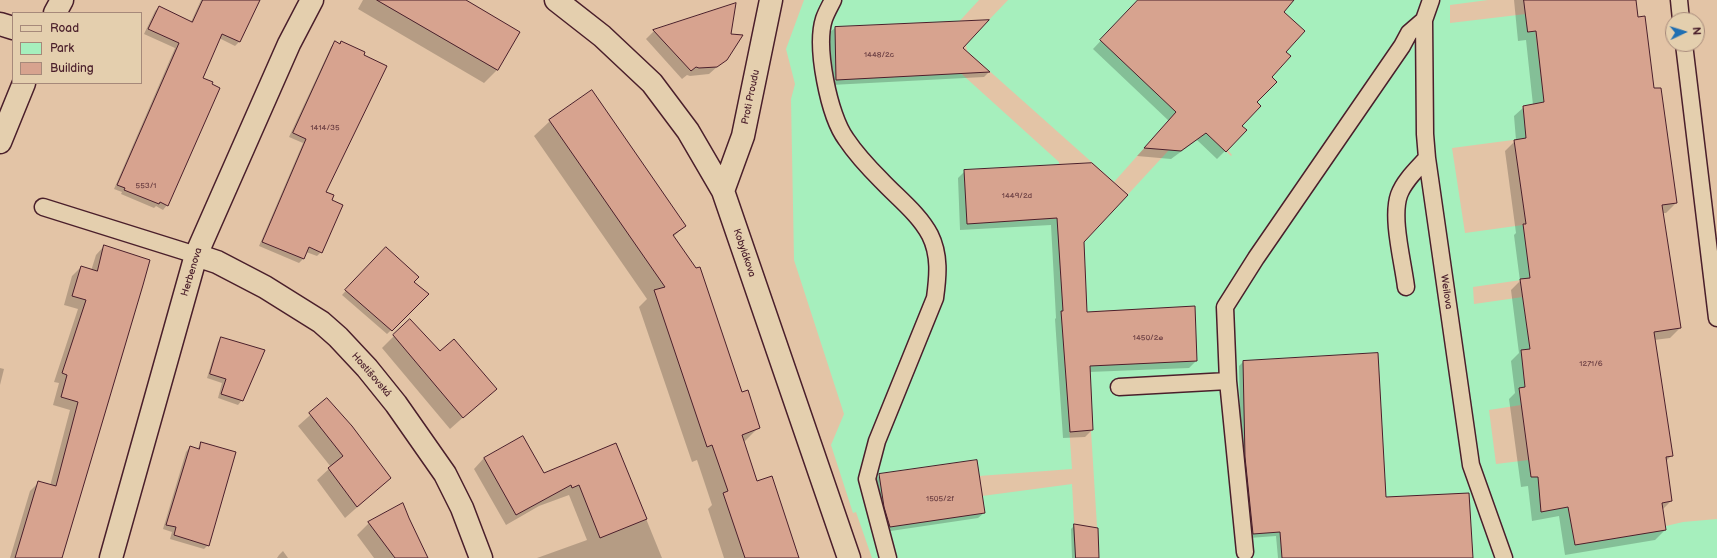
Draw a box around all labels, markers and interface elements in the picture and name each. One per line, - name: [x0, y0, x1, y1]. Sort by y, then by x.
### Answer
- legend: [12, 12, 142, 84]
- north arrow: [1665, 12, 1705, 52]
- text: Road: [50, 21, 79, 36]
- text: N: [1690, 27, 1703, 36]
- text: Park: [50, 41, 74, 56]
- house number: 1448/2c: [864, 50, 894, 60]
- text: Building: [50, 61, 94, 76]
- street label: Proti Proudu: [739, 69, 763, 125]
- house number: 1414/35: [310, 123, 340, 133]
- house number: 553/1: [136, 181, 156, 191]
- house number: 1449/2d: [1002, 191, 1032, 201]
- street label: Kobylákova: [730, 227, 758, 279]
- street label: Herbenova: [179, 246, 205, 298]
- street label: Weilova: [1438, 274, 1454, 310]
- house number: 1450/2e: [1133, 333, 1163, 343]
- street label: Hostišovská: [349, 350, 393, 400]
- house number: 1271/6: [1579, 359, 1603, 369]
- house number: 1505/2f: [926, 494, 954, 504]

